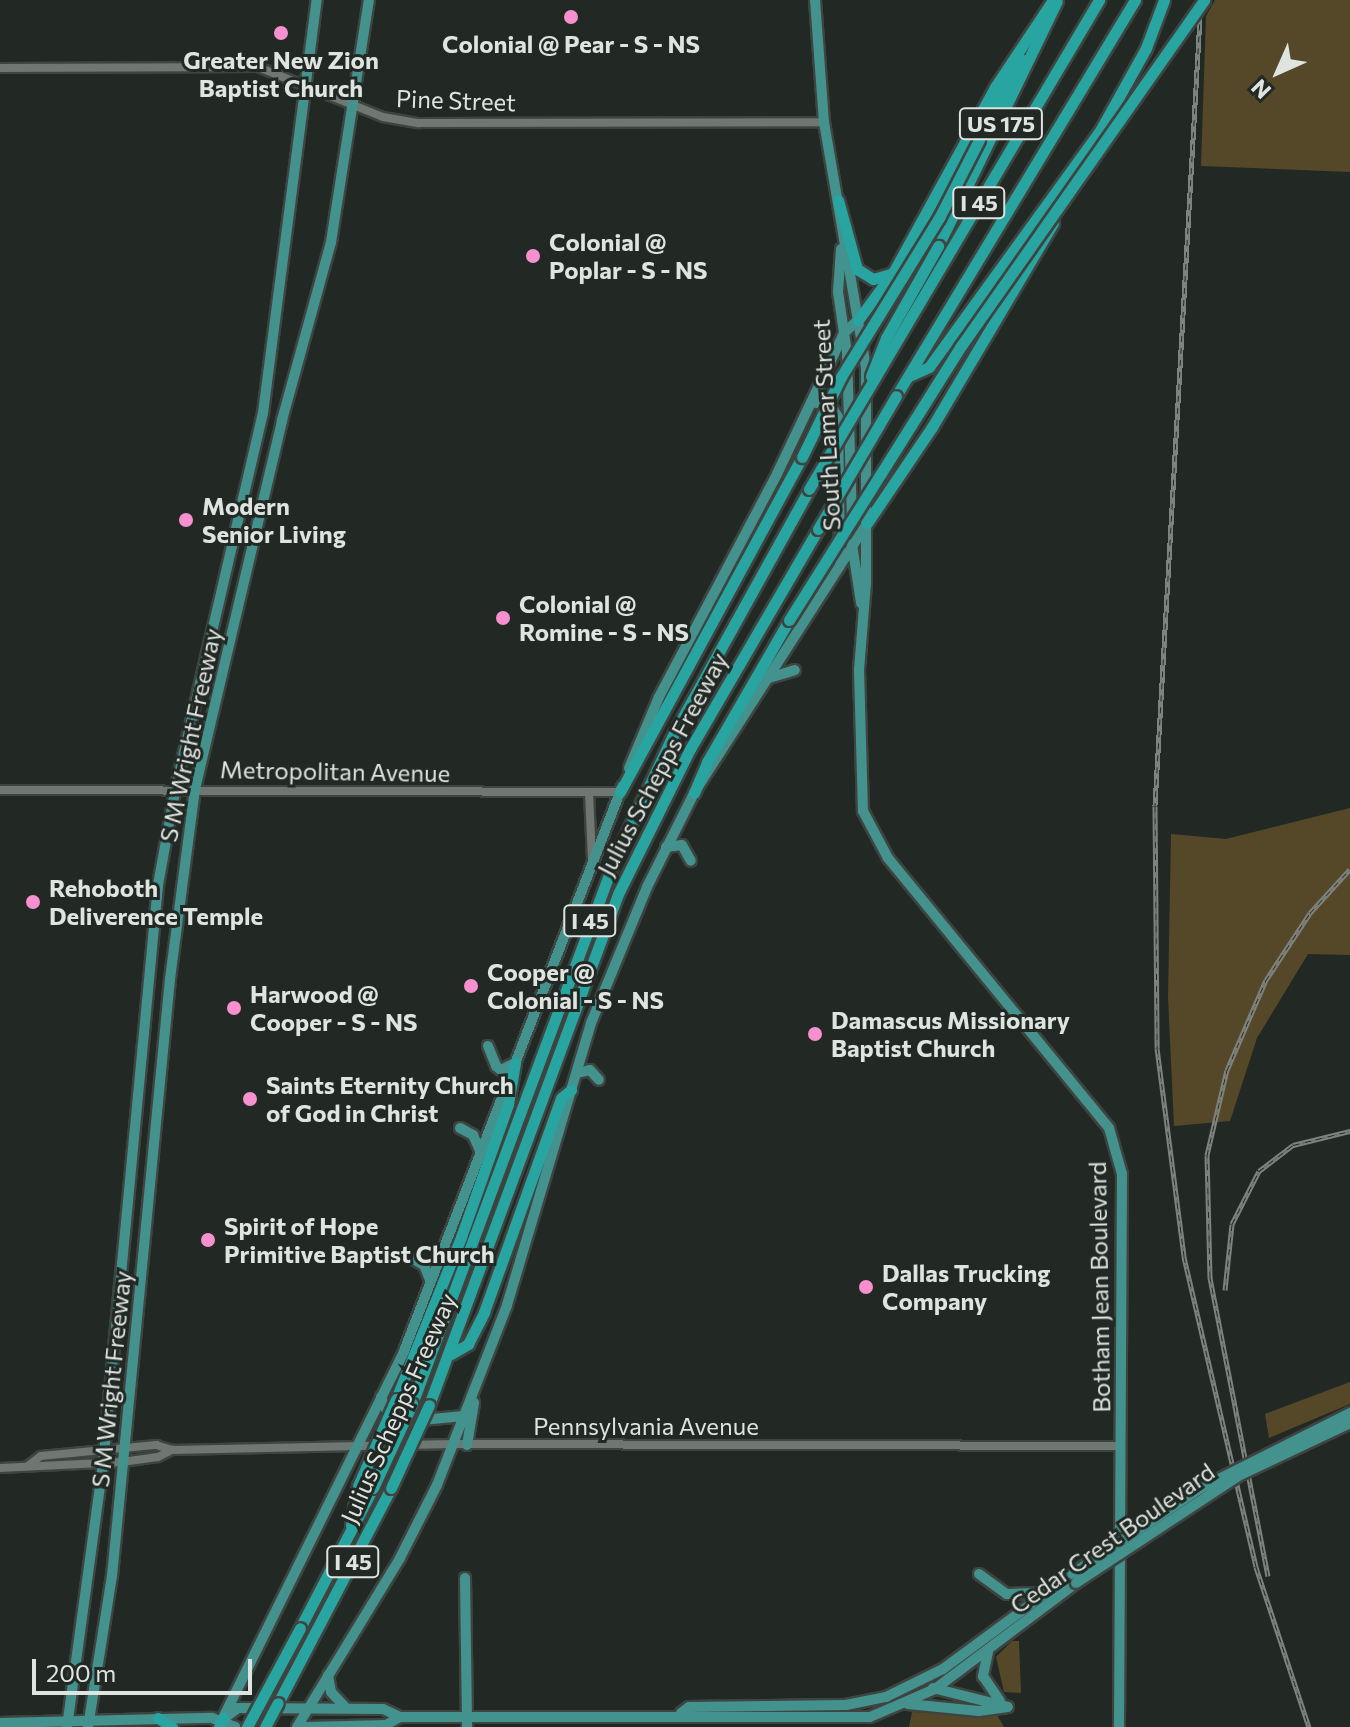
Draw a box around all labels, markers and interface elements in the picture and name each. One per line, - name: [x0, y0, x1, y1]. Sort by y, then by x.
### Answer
- marker: Colonial @ Pear - S - NS: [562, 8, 580, 26]
- marker: Greater New Zion Baptist Church: [272, 24, 290, 42]
- place label: Colonial @ Pear - S - NS: [442, 30, 700, 58]
- north arrow: [1238, 32, 1318, 112]
- place label: Greater New Zion Baptist Church: [183, 46, 379, 102]
- text: N: [1245, 74, 1276, 105]
- street label: Pine Street: [395, 84, 517, 116]
- road number: US 175: [957, 106, 1045, 142]
- road number: I 45: [951, 185, 1007, 221]
- place label: Colonial @ Poplar - S - NS: [549, 228, 707, 284]
- marker: Colonial @ Poplar - S - NS: [524, 247, 542, 265]
- street label: South Lamar Street: [806, 318, 846, 532]
- place label: Modern Senior Living: [202, 492, 346, 548]
- marker: Modern Senior Living: [177, 511, 195, 529]
- place label: Colonial @ Romine - S - NS: [519, 590, 689, 646]
- marker: Colonial @ Romine - S - NS: [494, 609, 512, 627]
- street label: S M Wright Freeway: [153, 626, 227, 844]
- street label: Julius Schepps Freeway: [591, 647, 733, 881]
- street label: Metropolitan Avenue: [220, 755, 450, 787]
- place label: Rehoboth Deliverence Temple: [49, 874, 263, 930]
- marker: Rehoboth Deliverence Temple: [24, 893, 42, 911]
- road number: I 45: [562, 903, 618, 939]
- place label: Cooper @ Colonial - S - NS: [487, 958, 664, 1014]
- marker: Cooper @ Colonial - S - NS: [462, 977, 480, 995]
- place label: Harwood @ Cooper - S - NS: [250, 980, 417, 1036]
- marker: Harwood @ Cooper - S - NS: [225, 999, 243, 1017]
- place label: Damascus Missionary Baptist Church: [831, 1006, 1070, 1062]
- marker: Damascus Missionary Baptist Church: [806, 1025, 824, 1043]
- place label: Saints Eternity Church of God in Christ: [266, 1071, 514, 1127]
- marker: Saints Eternity Church of God in Christ: [241, 1090, 259, 1108]
- street label: Botham Jean Boulevard: [1082, 1161, 1116, 1413]
- place label: Spirit of Hope Primitive Baptist Church: [224, 1212, 495, 1268]
- marker: Spirit of Hope Primitive Baptist Church: [199, 1231, 217, 1249]
- place label: Dallas Trucking Company: [882, 1259, 1050, 1315]
- street label: S M Wright Freeway: [85, 1269, 137, 1489]
- marker: Dallas Trucking Company: [857, 1278, 875, 1296]
- street label: Julius Schepps Freeway: [334, 1288, 462, 1528]
- street label: Pennsylvania Avenue: [533, 1412, 759, 1440]
- street label: Cedar Crest Boulevard: [1004, 1457, 1220, 1619]
- road number: I 45: [325, 1544, 381, 1580]
- scale bar: [36, 1643, 256, 1693]
- text: 200 m: [46, 1658, 116, 1687]

